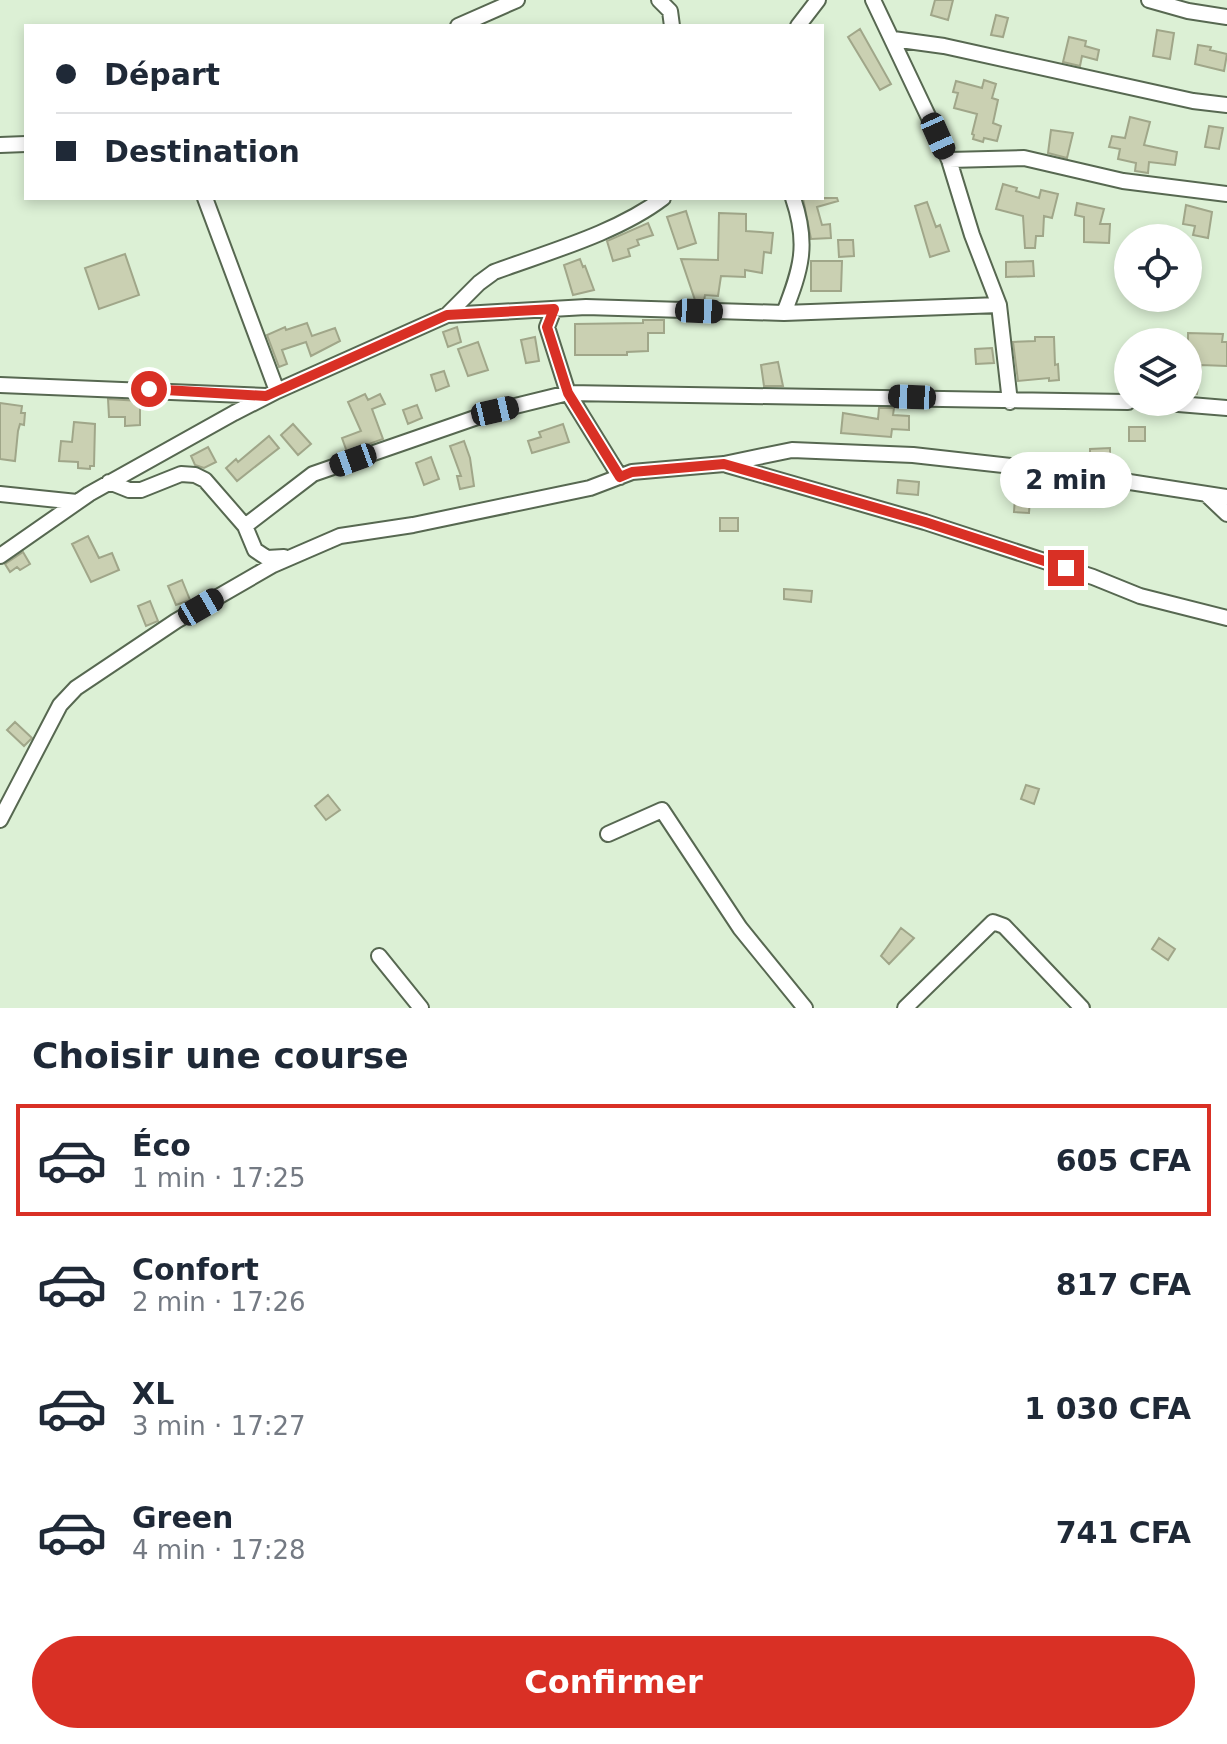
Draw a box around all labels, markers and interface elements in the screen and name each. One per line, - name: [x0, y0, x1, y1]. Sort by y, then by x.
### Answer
- text: Départ: [104, 57, 220, 92]
- car: [917, 109, 959, 163]
- text: Destination: [104, 134, 300, 169]
- map controls: [1114, 224, 1202, 416]
- button: locate: [1114, 224, 1202, 312]
- car: [675, 298, 723, 324]
- button: layers: [1114, 328, 1202, 416]
- route start: [131, 371, 167, 407]
- car: [888, 384, 936, 410]
- car: [469, 394, 521, 428]
- car: [326, 441, 380, 479]
- callout: 2 min: [1000, 452, 1132, 508]
- text: 2 min: [1025, 465, 1107, 495]
- route end: [1048, 550, 1084, 586]
- car: [174, 585, 228, 629]
- text: Choisir une course: [32, 1035, 409, 1076]
- icon: car: [36, 1124, 108, 1196]
- text: Éco: [132, 1128, 191, 1163]
- text: 605 CFA: [1056, 1143, 1191, 1178]
- text: 1 min · 17:25: [132, 1163, 306, 1193]
- icon: car: [36, 1248, 108, 1320]
- text: Confort: [132, 1252, 259, 1287]
- text: 817 CFA: [1056, 1267, 1191, 1302]
- text: 2 min · 17:26: [132, 1287, 306, 1317]
- icon: car: [36, 1372, 108, 1444]
- text: XL: [132, 1376, 174, 1411]
- text: 1 030 CFA: [1024, 1391, 1191, 1426]
- text: 3 min · 17:27: [132, 1411, 306, 1441]
- icon: car: [36, 1496, 108, 1568]
- text: Green: [132, 1500, 233, 1535]
- text: 741 CFA: [1056, 1515, 1191, 1550]
- text: 4 min · 17:28: [132, 1535, 306, 1565]
- button: Confirmer: [32, 1636, 1195, 1728]

